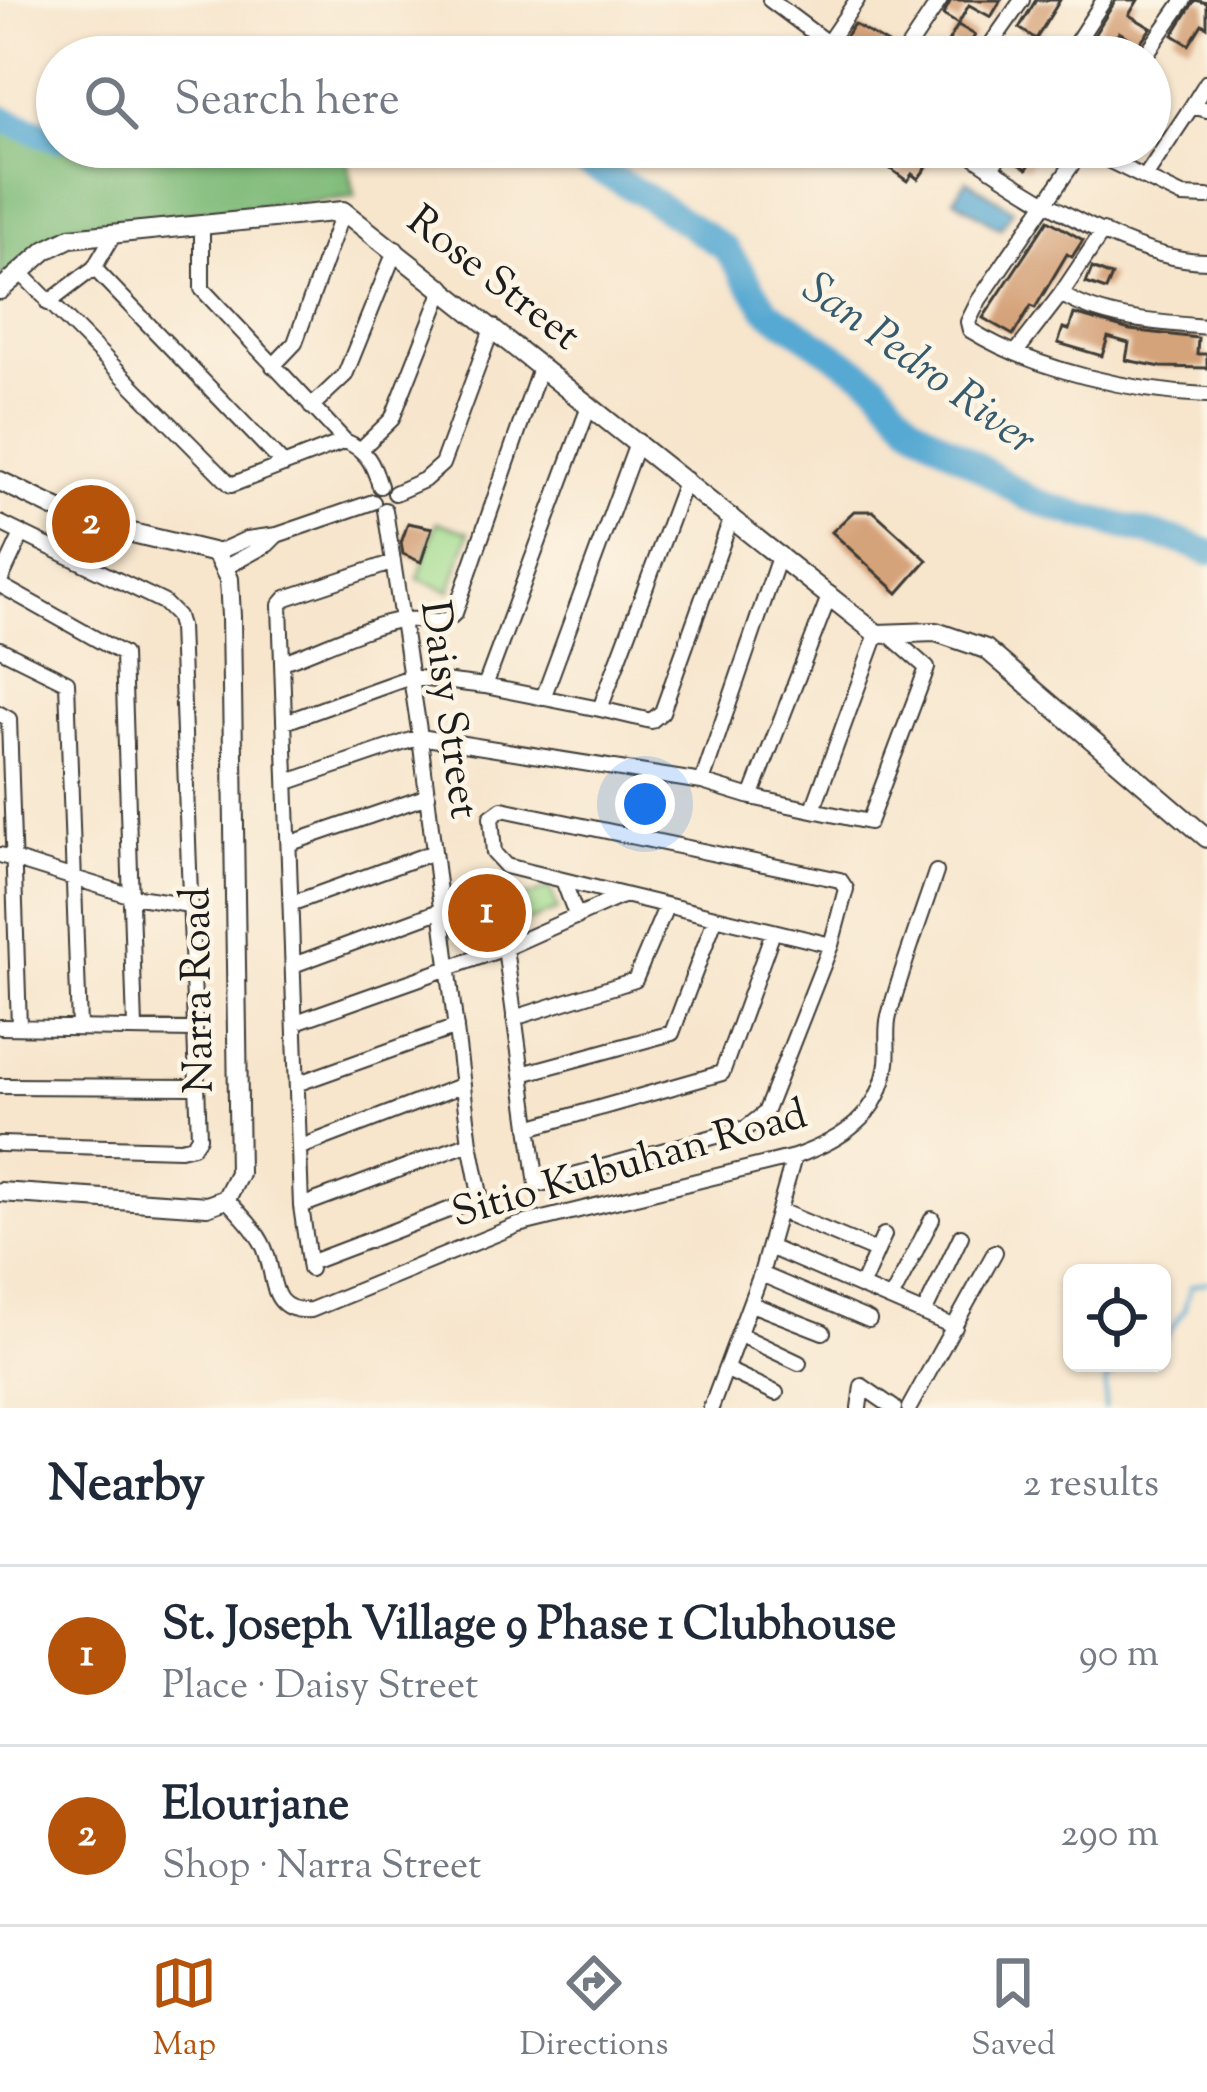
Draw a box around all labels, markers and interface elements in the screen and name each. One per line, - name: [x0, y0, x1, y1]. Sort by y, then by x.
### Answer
- search box: [36, 36, 1171, 168]
- icon: search: [78, 69, 144, 135]
- text: Search here: [174, 70, 400, 135]
- street label: Rose Street: [393, 193, 591, 367]
- water label: San Pedro River: [787, 259, 1049, 473]
- pin: 2: [52, 479, 130, 569]
- street label: Daisy Street: [402, 597, 492, 823]
- your location: [615, 774, 675, 834]
- pin: 1: [448, 868, 526, 958]
- street label: Narra Road: [168, 886, 232, 1094]
- street label: Sitio Kubuhan Road: [445, 1087, 815, 1245]
- map controls: [1063, 1264, 1171, 1372]
- button: locate: [1063, 1264, 1171, 1372]
- text: Nearby: [48, 1450, 205, 1523]
- text: 2 results: [1023, 1458, 1159, 1514]
- text: St. Joseph Village 9 Phase 1 Clubhouse: [162, 1595, 896, 1660]
- text: 1: [80, 1628, 94, 1684]
- text: 90 m: [1079, 1628, 1159, 1684]
- text: Place · Daisy Street: [162, 1660, 478, 1716]
- text: Elourjane: [162, 1775, 349, 1840]
- text: 2: [78, 1808, 96, 1864]
- text: 290 m: [1061, 1808, 1159, 1864]
- text: Shop · Narra Street: [162, 1840, 481, 1896]
- tab: Map: [151, 1950, 217, 2070]
- tab: Directions: [520, 1950, 669, 2070]
- tab: Saved: [971, 1950, 1056, 2070]

